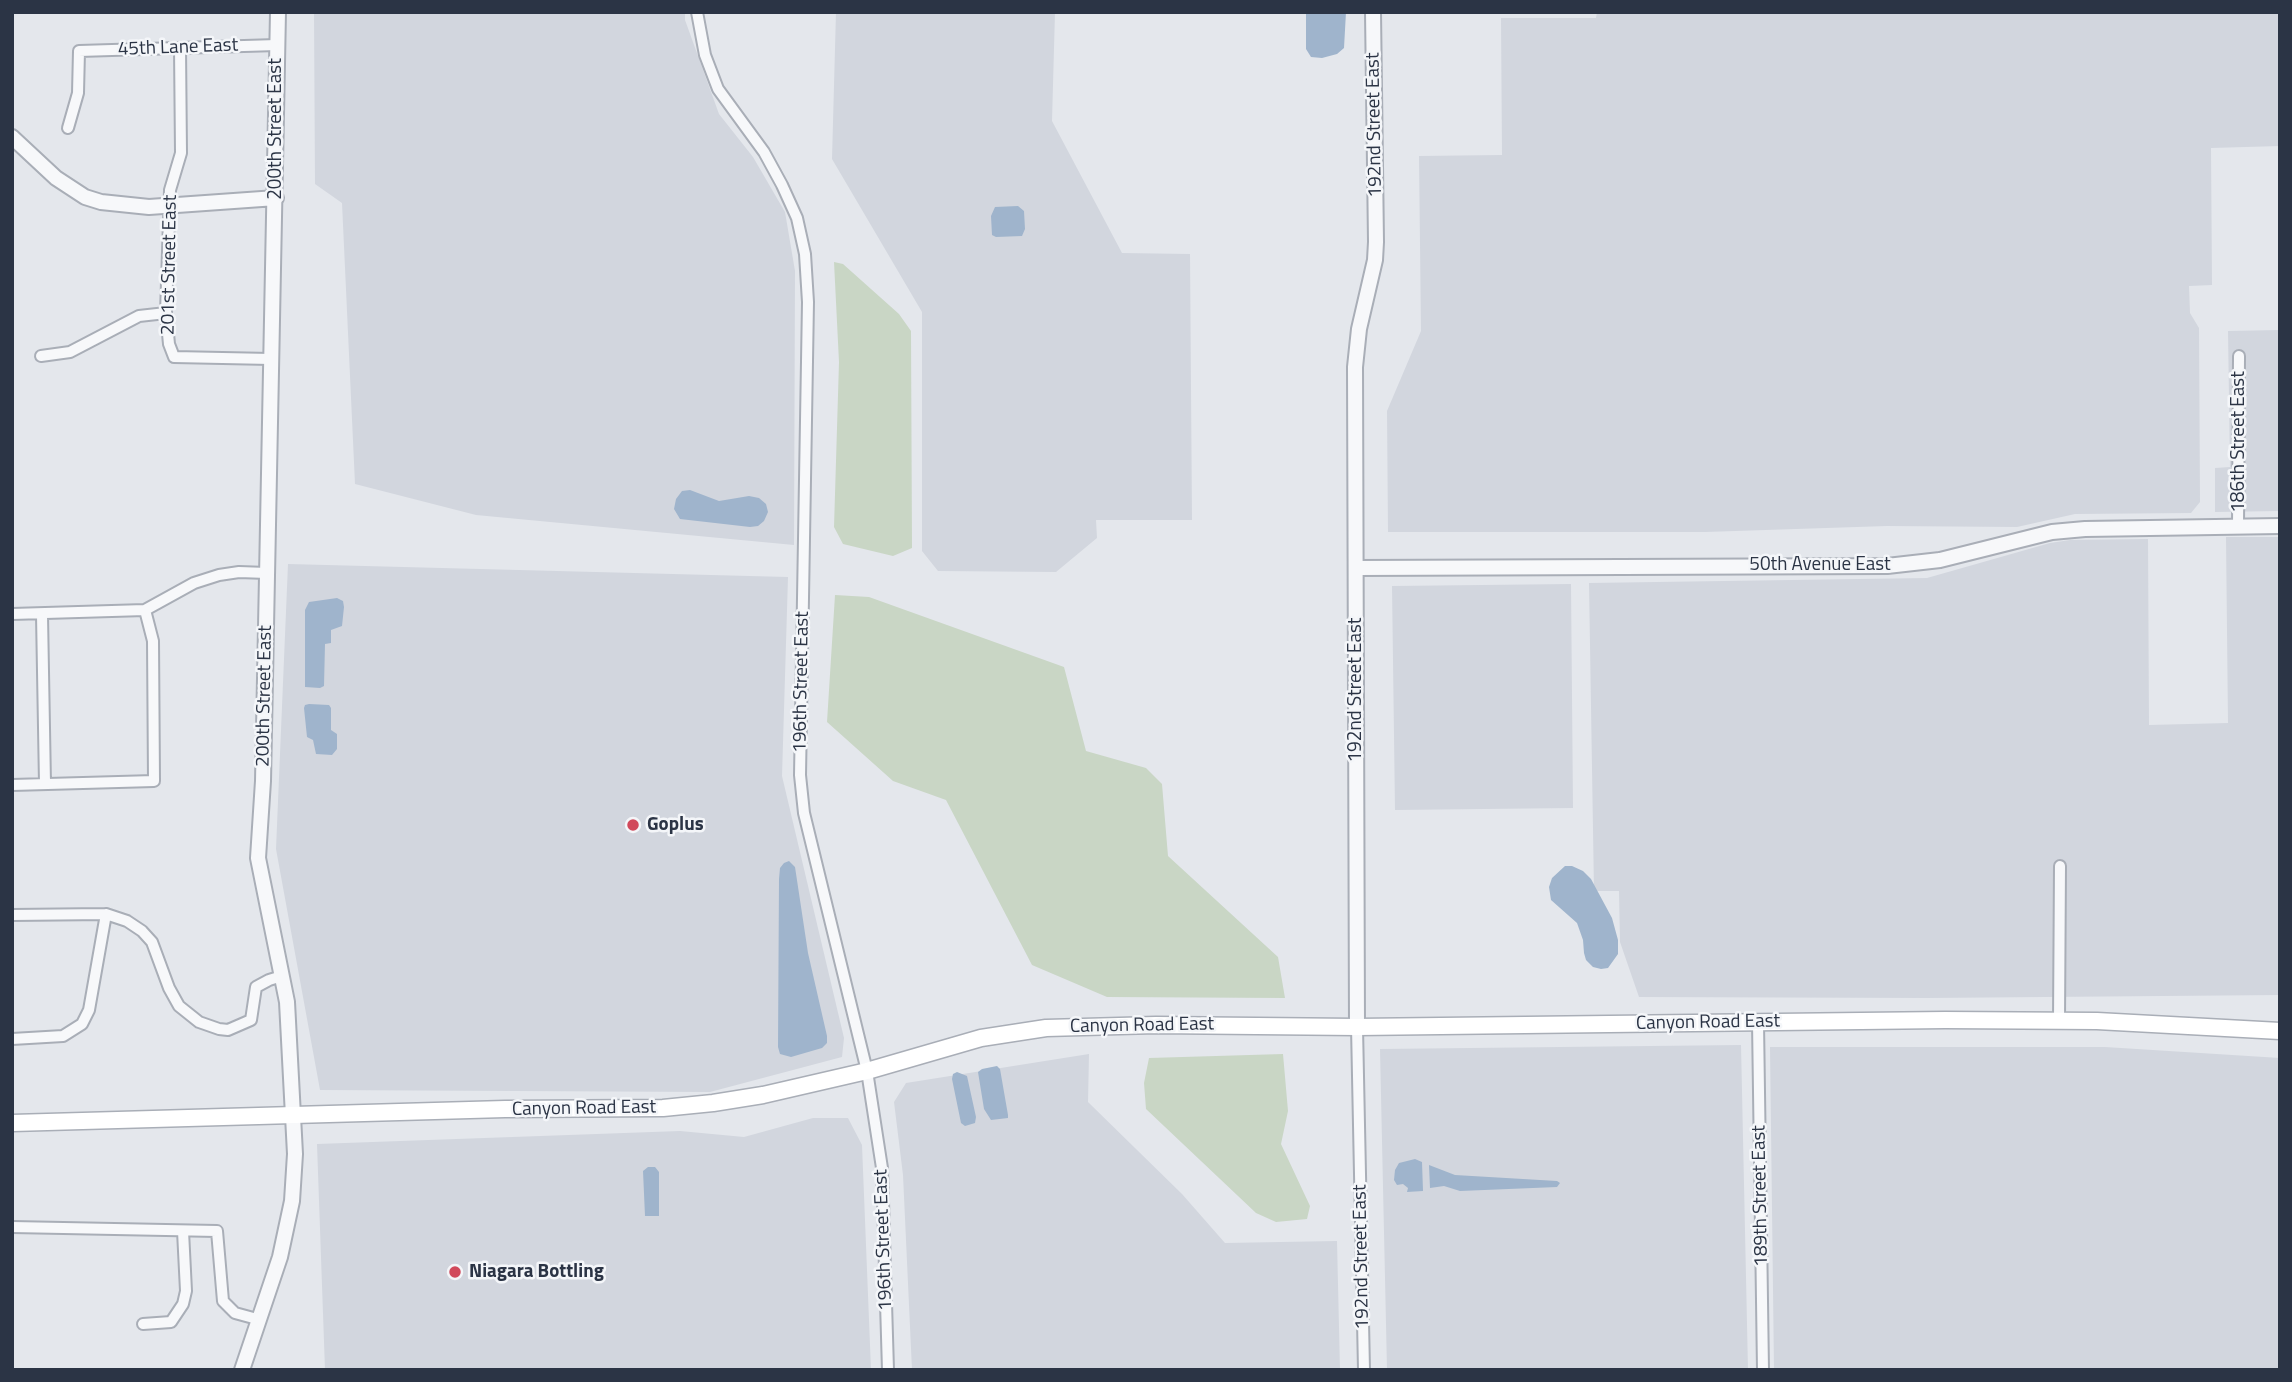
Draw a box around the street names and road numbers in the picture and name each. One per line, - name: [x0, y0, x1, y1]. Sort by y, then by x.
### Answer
- street label: 45th Lane East: [117, 35, 239, 61]
- street label: 192nd Street East: [1362, 52, 1388, 198]
- street label: 200th Street East: [265, 58, 287, 200]
- street label: 201st Street East: [157, 195, 183, 335]
- street label: 186th Street East: [2228, 371, 2250, 513]
- street label: 50th Avenue East: [1749, 554, 1891, 576]
- street label: 196th Street East: [789, 611, 815, 753]
- street label: 192nd Street East: [1345, 617, 1367, 763]
- street label: 200th Street East: [252, 625, 278, 767]
- street label: Canyon Road East: [1636, 1010, 1780, 1036]
- street label: Canyon Road East: [1070, 1013, 1214, 1039]
- street label: Canyon Road East: [512, 1096, 656, 1122]
- street label: 189th Street East: [1748, 1125, 1774, 1267]
- street label: 196th Street East: [870, 1169, 898, 1311]
- street label: 192nd Street East: [1349, 1184, 1375, 1330]

